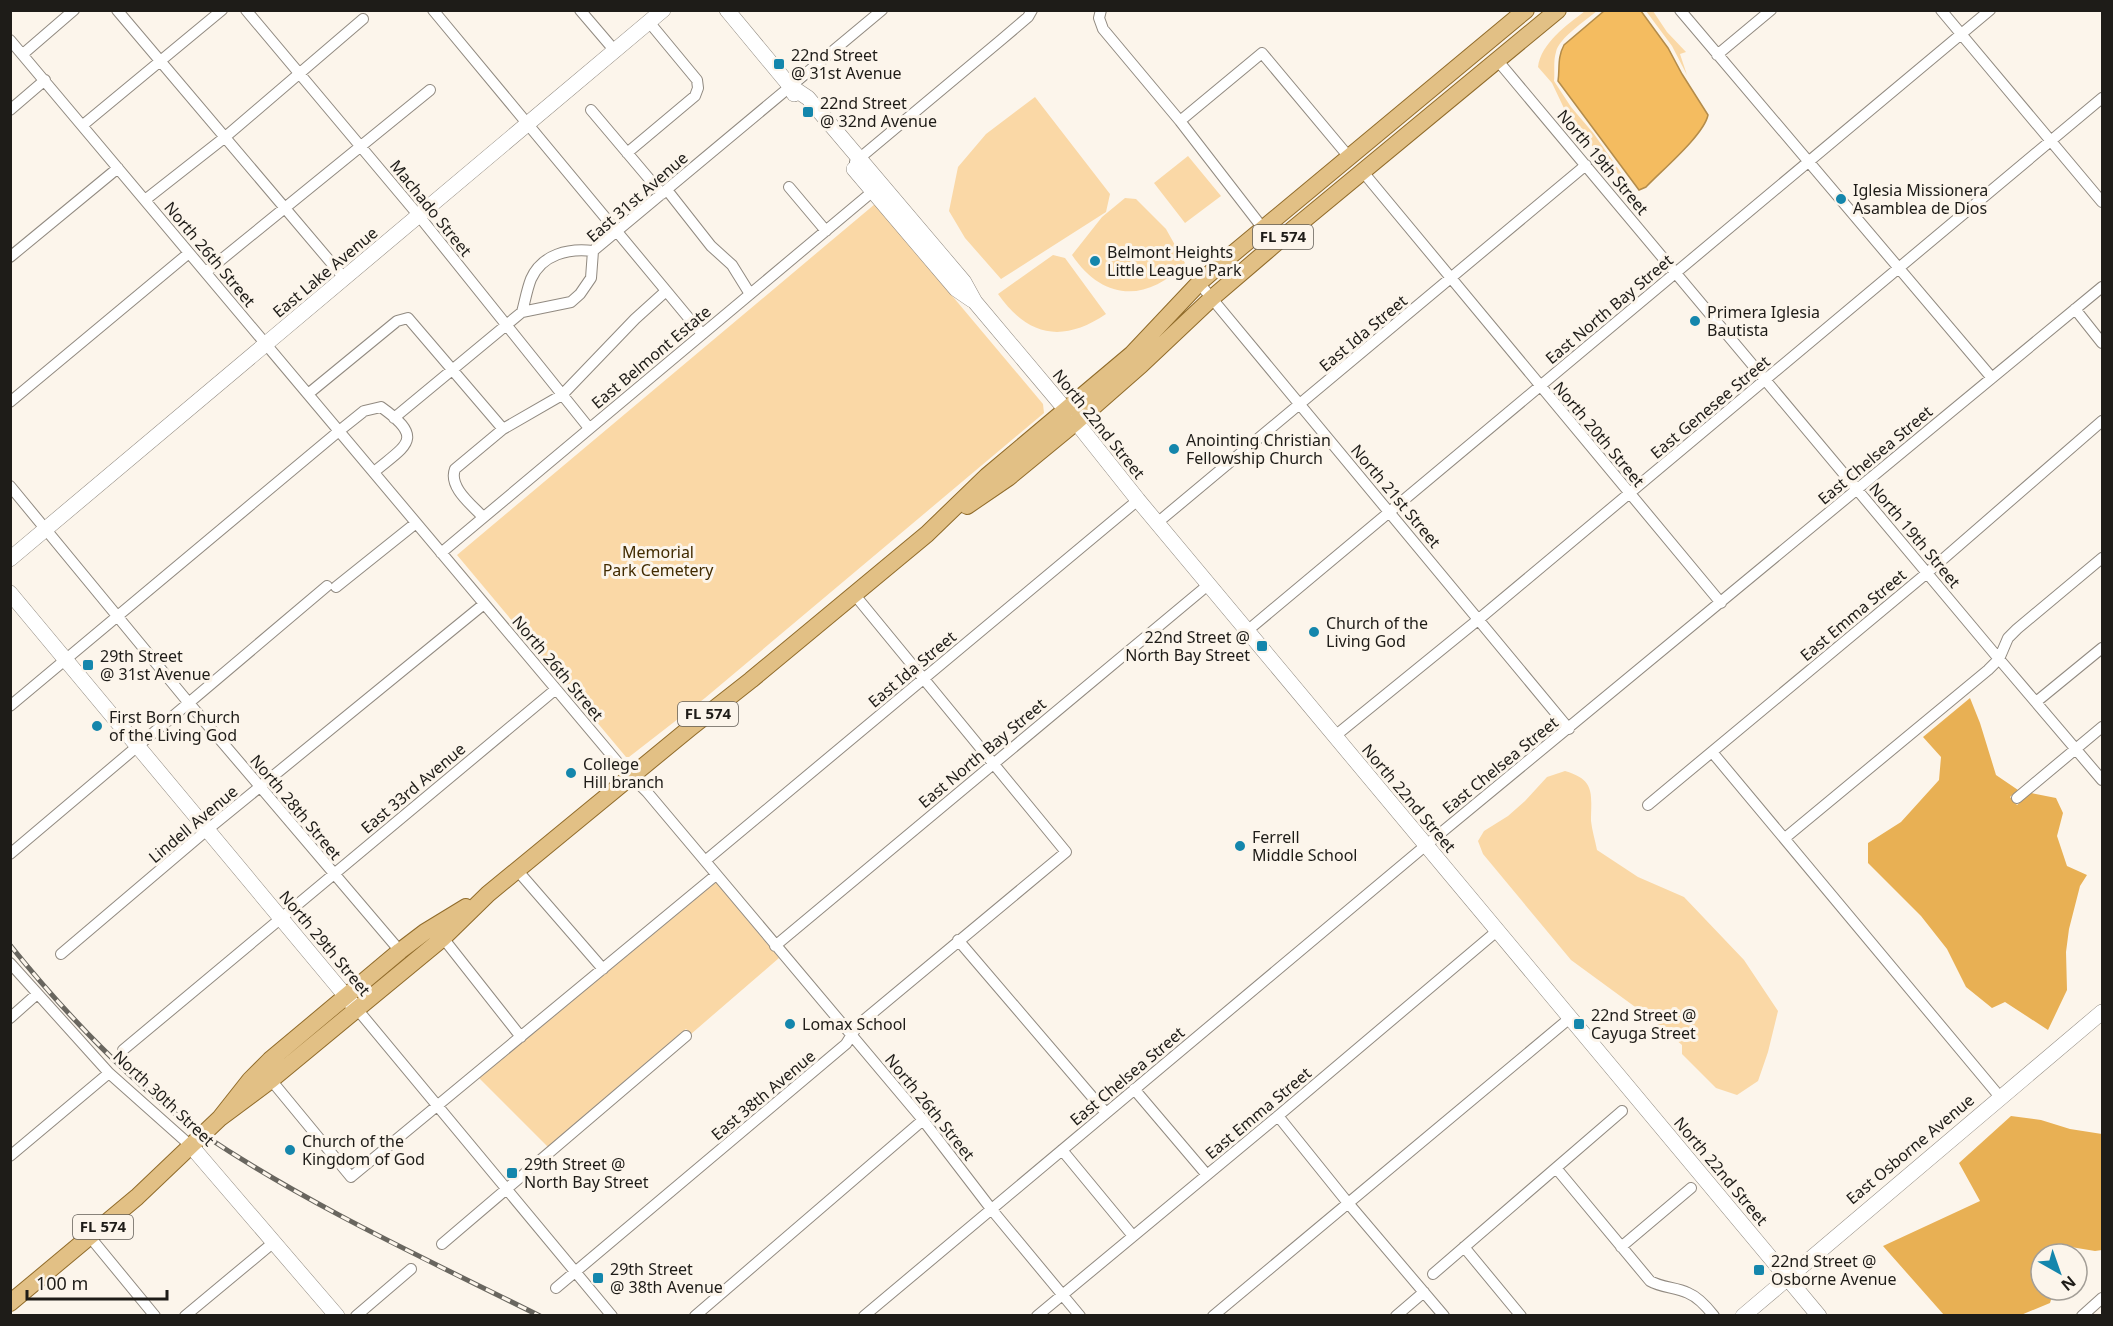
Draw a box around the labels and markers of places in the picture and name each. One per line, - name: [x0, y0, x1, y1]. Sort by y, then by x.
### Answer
- place label: 22nd Street @ 31st Avenue: [791, 44, 902, 84]
- marker: 22nd Street @ 31st Avenue: [772, 57, 786, 71]
- place label: 22nd Street @ 32nd Avenue: [820, 92, 937, 132]
- marker: 22nd Street @ 32nd Avenue: [801, 105, 815, 119]
- place label: Iglesia Missionera Asamblea de Dios: [1853, 179, 1988, 219]
- marker: Iglesia Missionera Asamblea de Dios: [1834, 192, 1848, 206]
- place label: Belmont Heights Little League Park: [1107, 241, 1242, 281]
- marker: Belmont Heights Little League Park: [1088, 254, 1102, 268]
- place label: Primera Iglesia Bautista: [1707, 301, 1820, 341]
- marker: Primera Iglesia Bautista: [1688, 314, 1702, 328]
- place label: Anointing Christian Fellowship Church: [1186, 429, 1331, 469]
- marker: Anointing Christian Fellowship Church: [1167, 442, 1181, 456]
- place label: Church of the Living God: [1326, 612, 1428, 652]
- marker: Church of the Living God: [1307, 625, 1321, 639]
- place label: 22nd Street @ North Bay Street: [1125, 626, 1250, 666]
- marker: 22nd Street @ North Bay Street: [1255, 639, 1269, 653]
- place label: 29th Street @ 31st Avenue: [100, 645, 211, 685]
- marker: 29th Street @ 31st Avenue: [81, 658, 95, 672]
- place label: First Born Church of the Living God: [109, 706, 240, 746]
- marker: First Born Church of the Living God: [90, 719, 104, 733]
- place label: College Hill branch: [583, 753, 664, 793]
- marker: College Hill branch: [564, 766, 578, 780]
- place label: Ferrell Middle School: [1252, 826, 1357, 866]
- marker: Ferrell Middle School: [1233, 839, 1247, 853]
- place label: 22nd Street @ Cayuga Street: [1591, 1004, 1696, 1044]
- place label: Lomax School: [802, 1013, 906, 1035]
- marker: Lomax School: [783, 1017, 797, 1031]
- marker: 22nd Street @ Cayuga Street: [1572, 1017, 1586, 1031]
- place label: Church of the Kingdom of God: [302, 1130, 425, 1170]
- marker: Church of the Kingdom of God: [283, 1143, 297, 1157]
- place label: 29th Street @ North Bay Street: [524, 1153, 649, 1193]
- marker: 29th Street @ North Bay Street: [505, 1166, 519, 1180]
- place label: 22nd Street @ Osborne Avenue: [1771, 1250, 1897, 1290]
- place label: 29th Street @ 38th Avenue: [610, 1258, 723, 1298]
- marker: 22nd Street @ Osborne Avenue: [1752, 1263, 1766, 1277]
- marker: 29th Street @ 38th Avenue: [591, 1271, 605, 1285]

